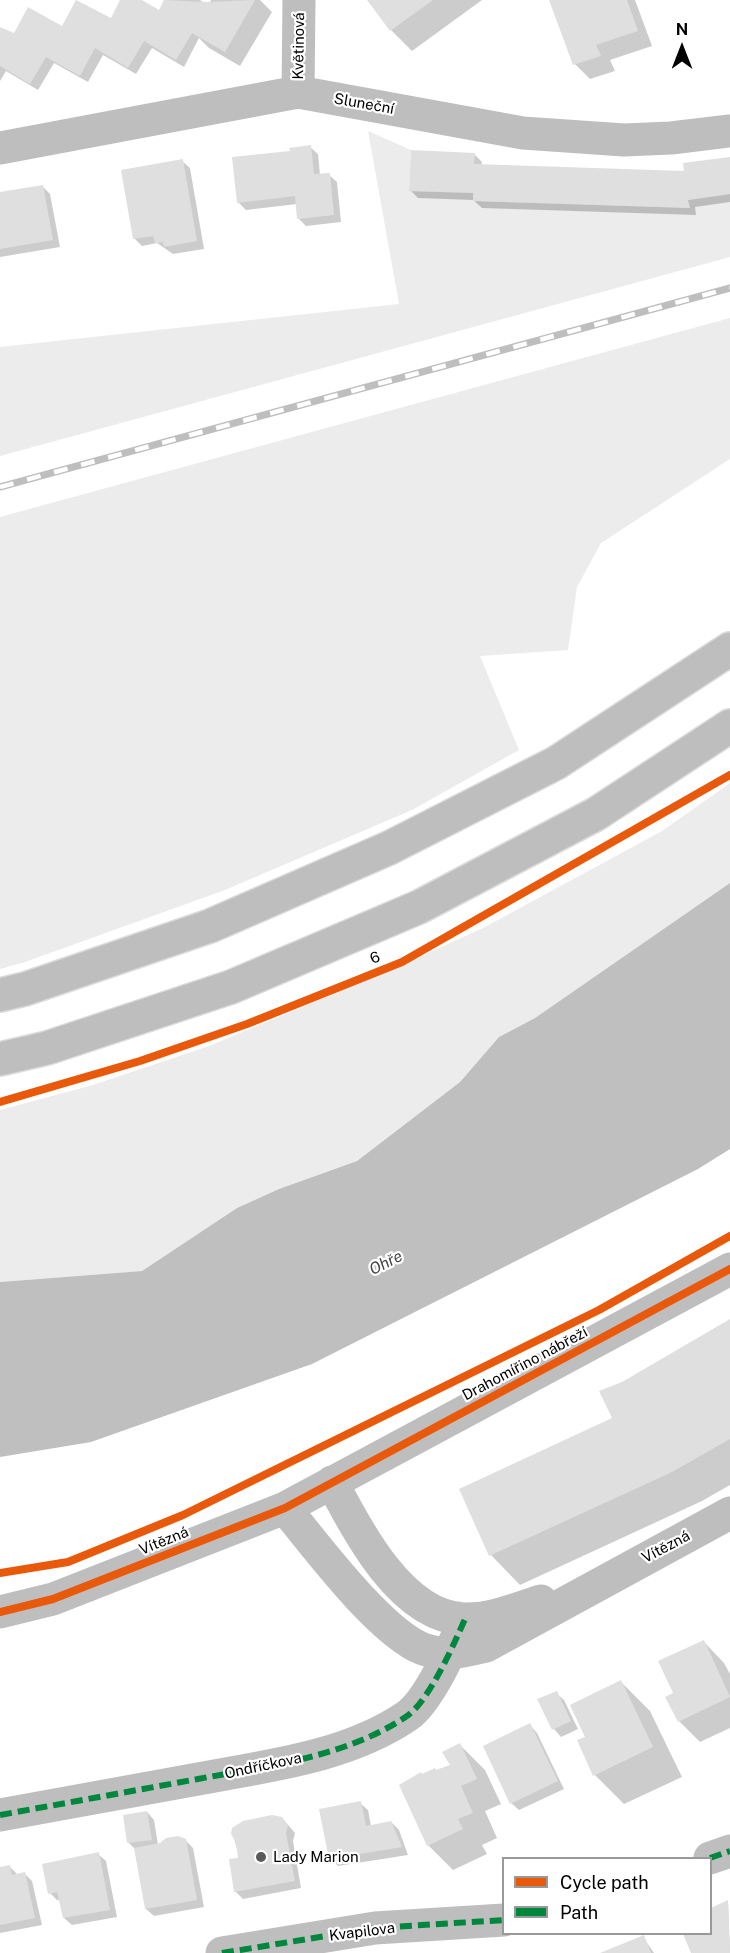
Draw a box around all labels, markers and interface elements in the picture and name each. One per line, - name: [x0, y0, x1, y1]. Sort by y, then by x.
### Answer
- street label: Květinová: [289, 12, 309, 80]
- north arrow: [652, 18, 712, 78]
- text: N: [676, 20, 688, 39]
- street label: Sluneční: [333, 90, 395, 118]
- street label: 6: [367, 948, 383, 968]
- water label: Ohře: [366, 1247, 406, 1279]
- street label: Drahomířino nábřeží: [459, 1323, 591, 1405]
- street label: Vítězná: [137, 1523, 191, 1559]
- street label: Vítězná: [639, 1527, 693, 1567]
- street label: Ondříčkova: [223, 1749, 303, 1783]
- place label: Lady Marion: [273, 1848, 359, 1866]
- marker: Lady Marion: [254, 1850, 268, 1864]
- legend: [502, 1857, 712, 1935]
- text: Cycle path: [560, 1872, 649, 1893]
- text: Path: [560, 1902, 598, 1923]
- street label: Kvapilova: [328, 1919, 396, 1945]

